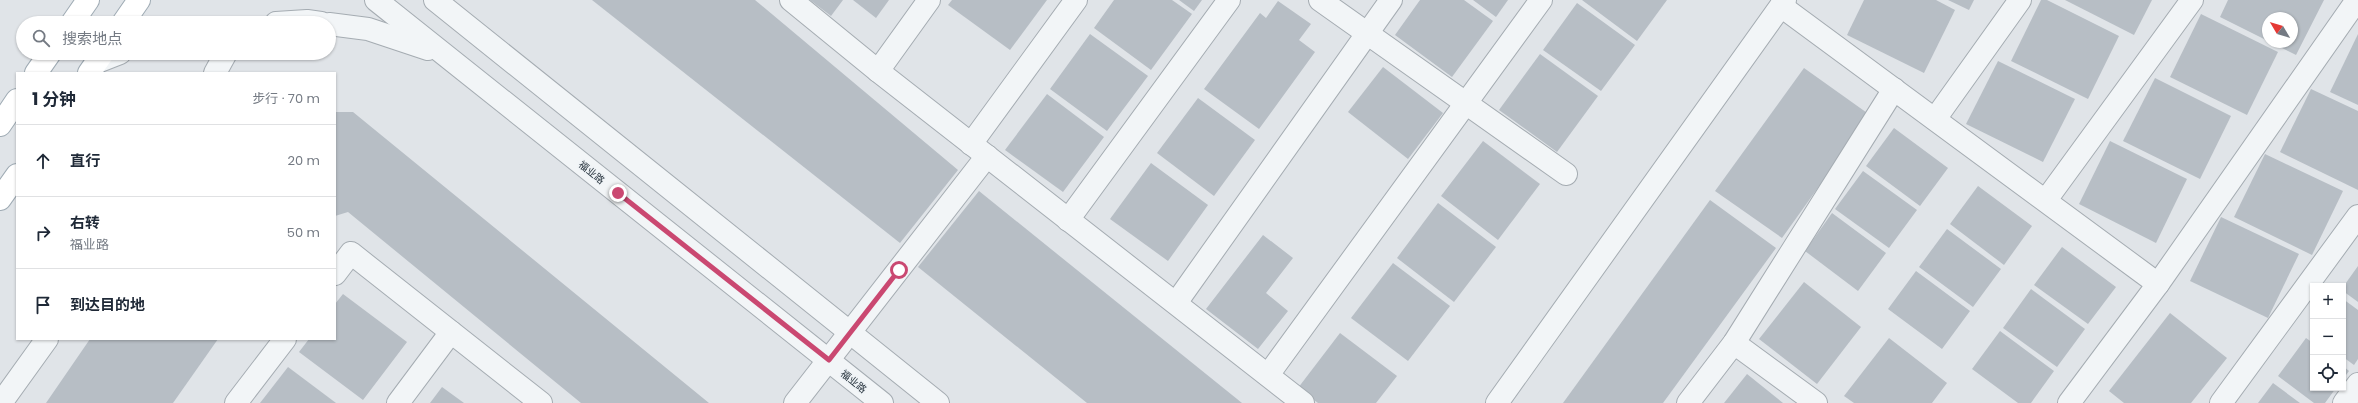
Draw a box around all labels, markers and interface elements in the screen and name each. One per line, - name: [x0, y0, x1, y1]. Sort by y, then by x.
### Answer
- north arrow: [2262, 12, 2298, 48]
- search box: [16, 16, 336, 60]
- icon: search: [30, 27, 52, 49]
- text: 搜索地点: [62, 28, 122, 49]
- text: 1 分钟: [32, 87, 76, 111]
- text: 步行 · 70 m: [252, 89, 320, 108]
- icon: ahead: [32, 150, 54, 172]
- text: 直行: [70, 150, 100, 171]
- text: 20 m: [287, 151, 320, 170]
- street label: 福业路: [575, 157, 608, 188]
- route end: [609, 184, 627, 202]
- text: 右转: [70, 212, 100, 233]
- icon: right: [32, 222, 54, 244]
- text: 50 m: [287, 223, 320, 242]
- text: 福业路: [70, 235, 109, 254]
- route start: [890, 261, 908, 279]
- map controls: [2310, 283, 2346, 391]
- button: +: [2310, 283, 2346, 319]
- icon: arrive: [32, 294, 54, 316]
- text: 到达目的地: [70, 294, 145, 315]
- button: −: [2310, 319, 2346, 355]
- button: locate: [2310, 355, 2346, 391]
- street label: 福业路: [837, 366, 870, 397]

